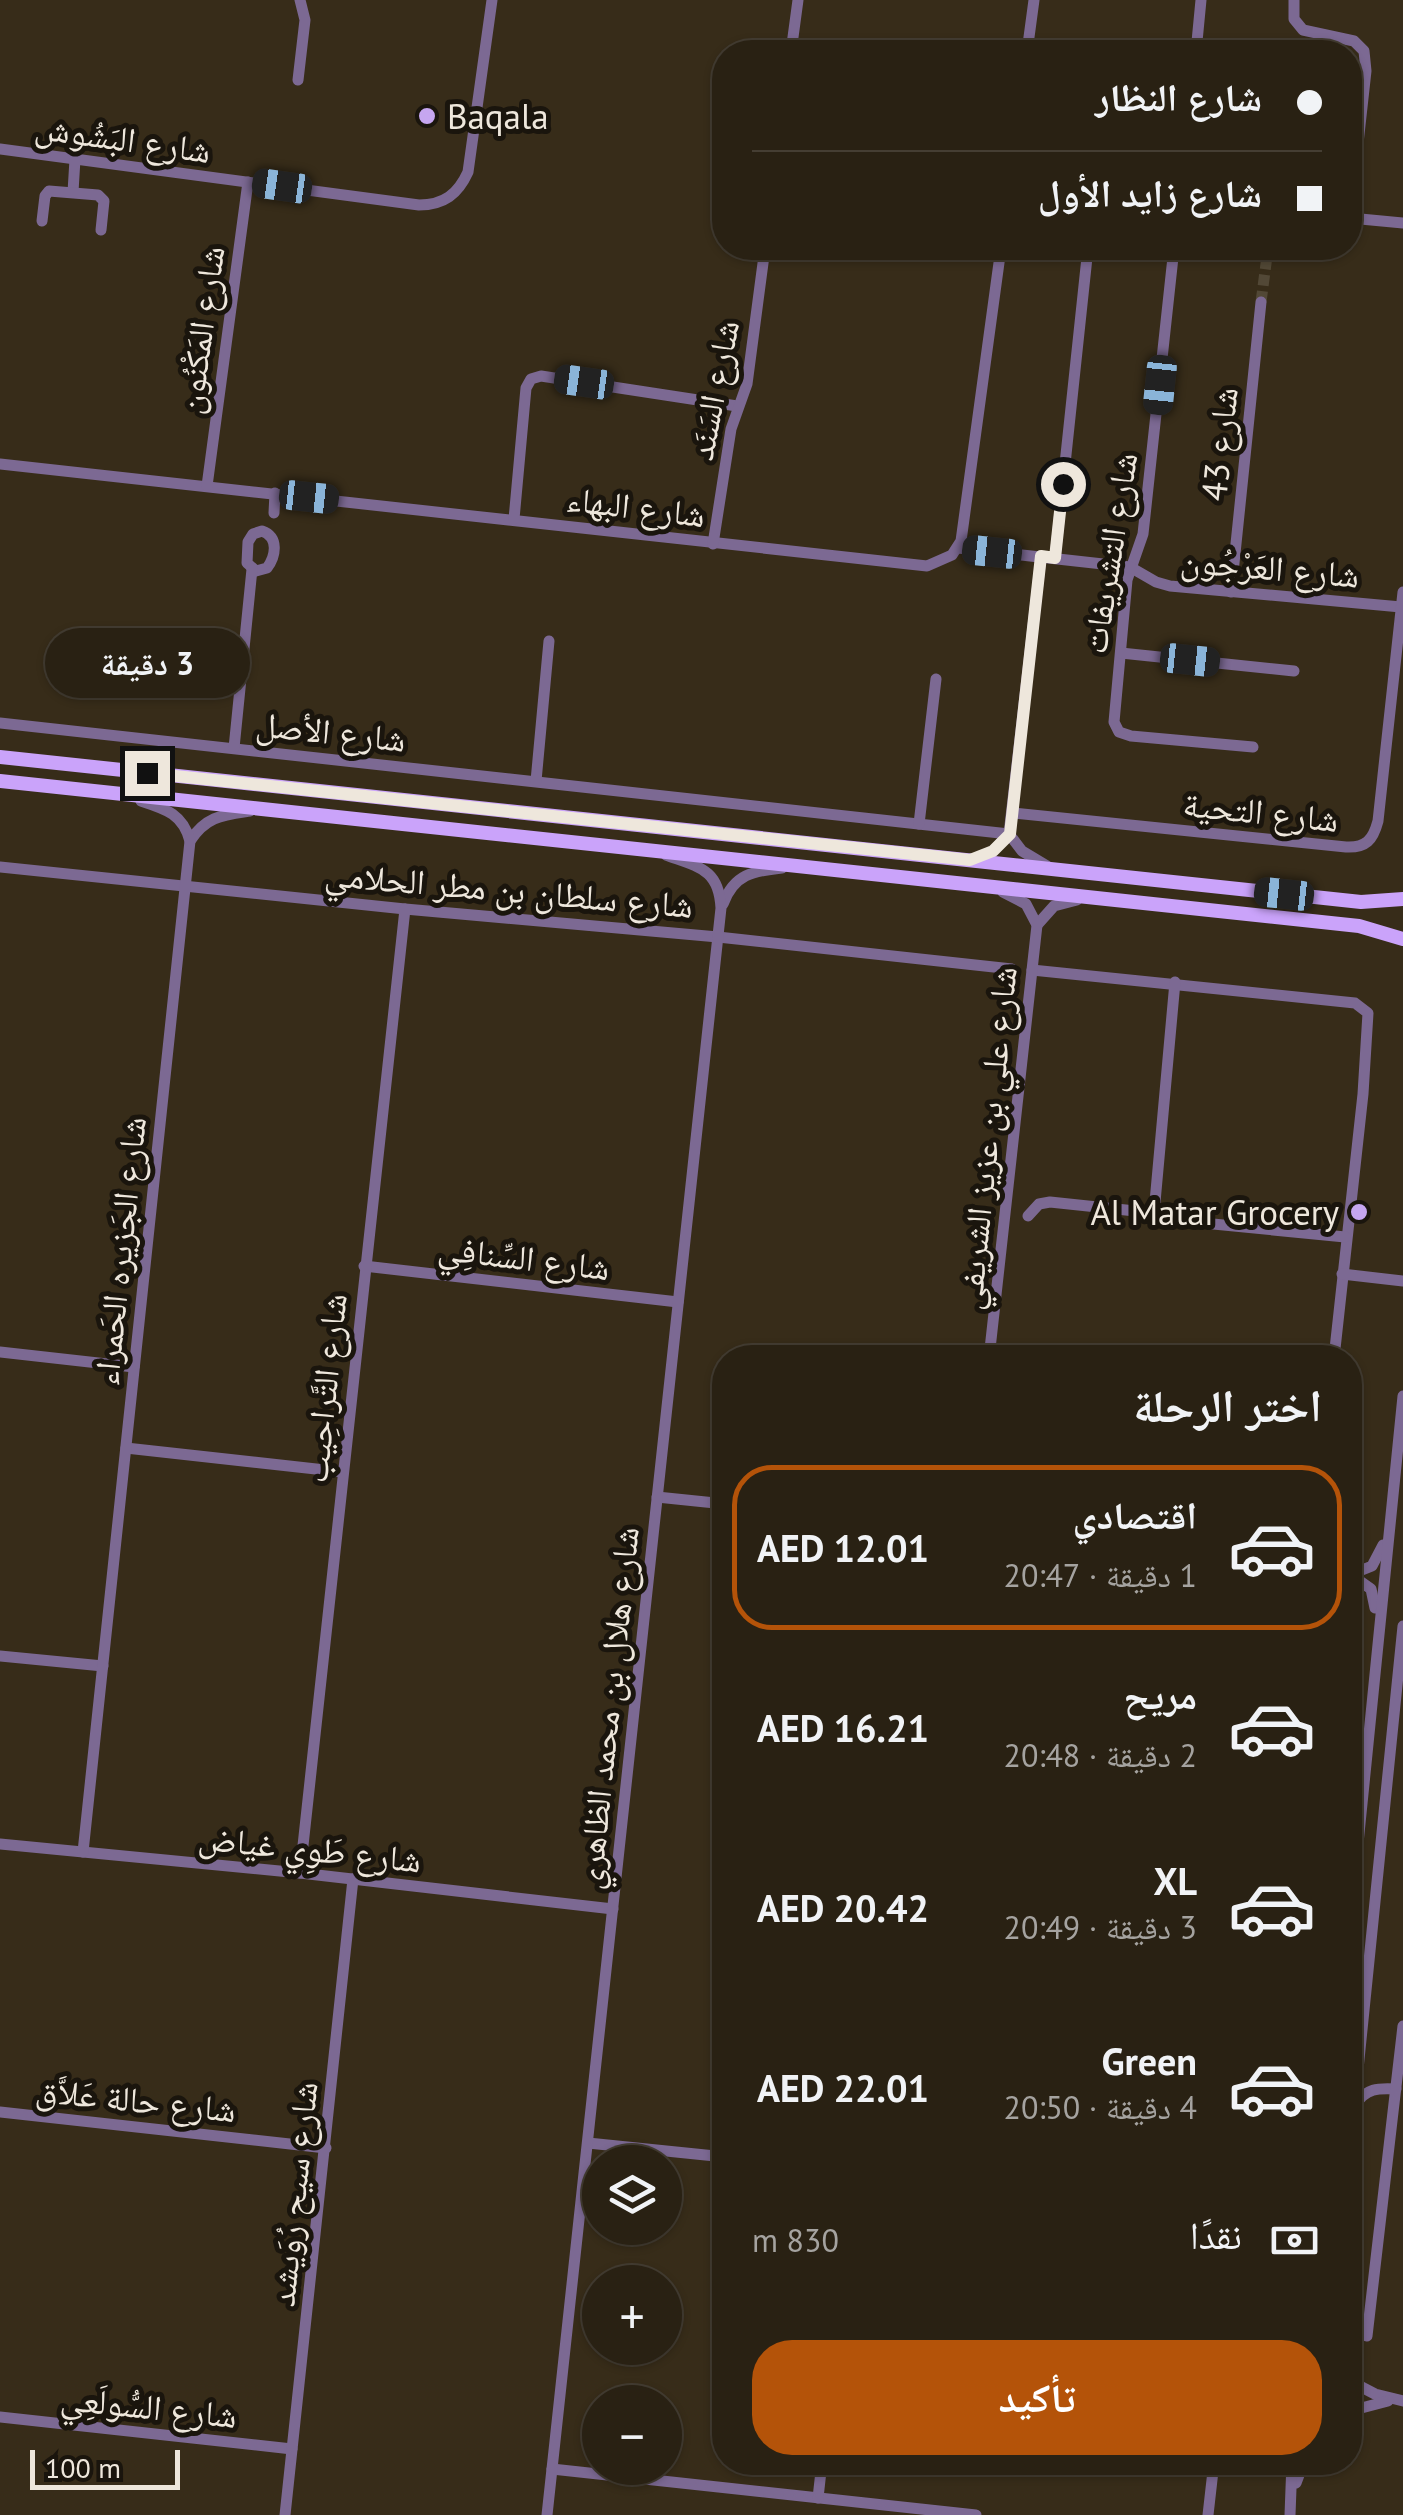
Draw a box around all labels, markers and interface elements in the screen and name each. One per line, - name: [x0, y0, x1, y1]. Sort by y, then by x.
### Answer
- text: شارع النظار: [1095, 72, 1262, 121]
- place label: Baqala: [447, 93, 549, 139]
- street label: شارع البَشُوش: [32, 103, 214, 173]
- marker: Baqala: [416, 105, 438, 127]
- car: [250, 167, 314, 205]
- text: شارع زايد الأول: [1038, 168, 1262, 217]
- street label: شارع المَكْنُون: [165, 243, 235, 417]
- street label: شارع السَنَد: [677, 316, 749, 464]
- car: [1142, 354, 1178, 416]
- car: [552, 363, 616, 401]
- street label: شارع 43: [1190, 385, 1248, 503]
- street label: شارع التشريفات: [1070, 449, 1148, 657]
- route start: [1041, 462, 1086, 507]
- street label: شارع البهاء: [564, 475, 708, 537]
- car: [278, 479, 340, 515]
- car: [961, 534, 1023, 570]
- street label: شارع العَرْجُون: [1179, 536, 1361, 598]
- callout: 3 دقيقة: [44, 628, 250, 698]
- text: 3 دقيقة: [101, 642, 194, 684]
- car: [1159, 642, 1221, 678]
- street label: شارع الأصل: [254, 700, 408, 762]
- route end: [125, 751, 170, 796]
- street label: شارع التحية: [1181, 780, 1341, 842]
- street label: شارع سلطان بن مطر الحلامي: [322, 850, 695, 934]
- car: [1253, 876, 1315, 912]
- street label: شارع علي بن عزيز الشريفي: [945, 964, 1033, 1313]
- street label: شارع الجَزيره الحَمراء: [82, 1114, 156, 1388]
- place label: Al Matar Grocery: [1090, 1189, 1339, 1235]
- marker: Al Matar Grocery: [1348, 1201, 1370, 1223]
- street label: شارع السِّنافِي: [435, 1224, 612, 1296]
- street label: شارع التَّراحِيب: [291, 1291, 357, 1485]
- text: اختر الرحلة: [1133, 1376, 1322, 1434]
- text: اقتصادي: [1073, 1490, 1197, 1539]
- icon: car: [1227, 1503, 1317, 1593]
- text: AED 12.01: [757, 1523, 929, 1572]
- street label: شارع هلال بن محمد الظاهري: [565, 1524, 655, 1892]
- text: 1 دقيقة · 20:47: [1004, 1554, 1197, 1596]
- text: مريح: [1123, 1670, 1197, 1719]
- icon: car: [1227, 1683, 1317, 1773]
- text: AED 16.21: [757, 1703, 929, 1752]
- text: 2 دقيقة · 20:48: [1004, 1734, 1197, 1776]
- street label: شارع طَوِي غياض: [196, 1813, 424, 1888]
- text: XL: [1153, 1856, 1197, 1905]
- icon: car: [1227, 1863, 1317, 1953]
- text: AED 20.42: [757, 1883, 929, 1932]
- text: 3 دقيقة · 20:49: [1004, 1906, 1197, 1948]
- text: Green: [1101, 2036, 1197, 2085]
- icon: car: [1227, 2043, 1317, 2133]
- text: AED 22.01: [757, 2063, 929, 2112]
- street label: شارع حالة عَلاَّق: [34, 2066, 238, 2132]
- street label: شارع سيح رُوَيشد: [258, 2079, 328, 2309]
- text: 4 دقيقة · 20:50: [1004, 2086, 1197, 2128]
- map controls: [582, 2145, 682, 2485]
- button: layers: [582, 2145, 682, 2245]
- text: نقدًا: [1190, 2210, 1242, 2259]
- icon: cash: [1267, 2213, 1322, 2268]
- text: 830 m: [752, 2219, 839, 2261]
- button: +: [582, 2265, 682, 2365]
- button: تأكيد: [752, 2340, 1322, 2455]
- street label: شارع السُّولَعِي: [58, 2374, 240, 2444]
- button: −: [582, 2385, 682, 2485]
- scale bar: [30, 2445, 180, 2490]
- text: 100 m: [45, 2449, 121, 2486]

